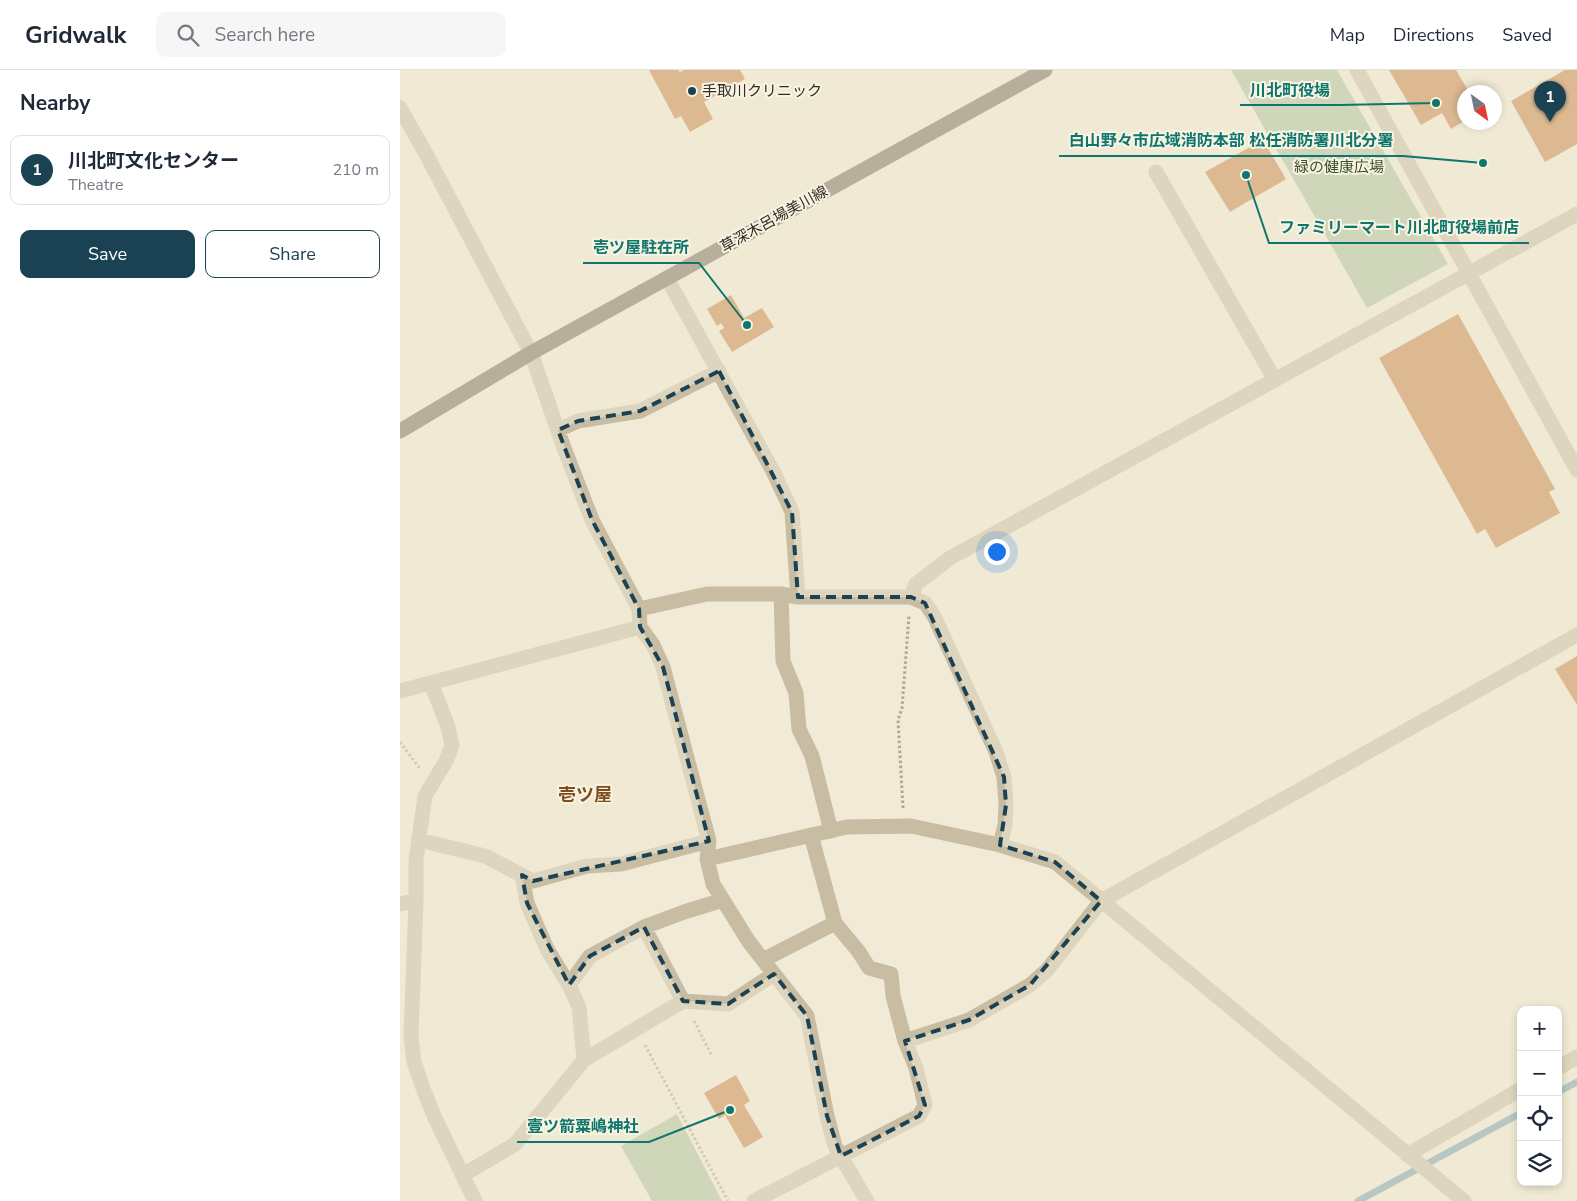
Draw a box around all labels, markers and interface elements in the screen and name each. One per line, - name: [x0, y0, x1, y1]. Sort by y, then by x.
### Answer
- search box: [156, 12, 506, 57]
- text: Gridwalk: [25, 19, 126, 51]
- icon: search: [174, 21, 202, 49]
- text: Search here: [214, 22, 315, 48]
- text: Map: [1330, 23, 1365, 47]
- text: Directions: [1393, 23, 1474, 47]
- text: Saved: [1502, 23, 1552, 47]
- callout: 川北町役場: [1240, 74, 1340, 105]
- text: 川北町役場: [1250, 80, 1330, 102]
- place label: 手取川クリニック: [702, 81, 822, 101]
- pin: 1: [1534, 81, 1566, 122]
- marker: 手取川クリニック: [686, 85, 698, 97]
- north arrow: [1457, 85, 1502, 130]
- text: Nearby: [20, 89, 90, 117]
- callout: 白山野々市広域消防本部 松任消防署川北分署: [1059, 125, 1403, 156]
- text: 白山野々市広域消防本部 松任消防署川北分署: [1069, 130, 1393, 152]
- text: 川北町文化センター: [68, 148, 239, 174]
- park label: 緑の健康広場: [1294, 157, 1384, 177]
- text: 1: [32, 159, 42, 181]
- text: 210 m: [332, 159, 379, 181]
- text: Theatre: [68, 174, 123, 196]
- street label: 草深木呂場美川線: [717, 181, 831, 257]
- callout: ファミリーマート川北町役場前店: [1269, 212, 1529, 243]
- text: ファミリーマート川北町役場前店: [1279, 217, 1519, 239]
- button: Save: [20, 230, 195, 278]
- button: Share: [205, 230, 380, 278]
- callout: 壱ツ屋駐在所: [583, 232, 699, 263]
- text: 壱ツ屋駐在所: [593, 237, 689, 259]
- your location: [984, 539, 1010, 565]
- district label: 壱ツ屋: [558, 783, 612, 807]
- map controls: [1517, 1006, 1562, 1186]
- button: +: [1517, 1006, 1562, 1051]
- button: −: [1517, 1051, 1562, 1096]
- button: locate: [1517, 1096, 1562, 1141]
- callout: 壹ツ箭粟嶋神社: [517, 1111, 649, 1142]
- text: 壹ツ箭粟嶋神社: [527, 1116, 639, 1138]
- button: layers: [1517, 1141, 1562, 1186]

